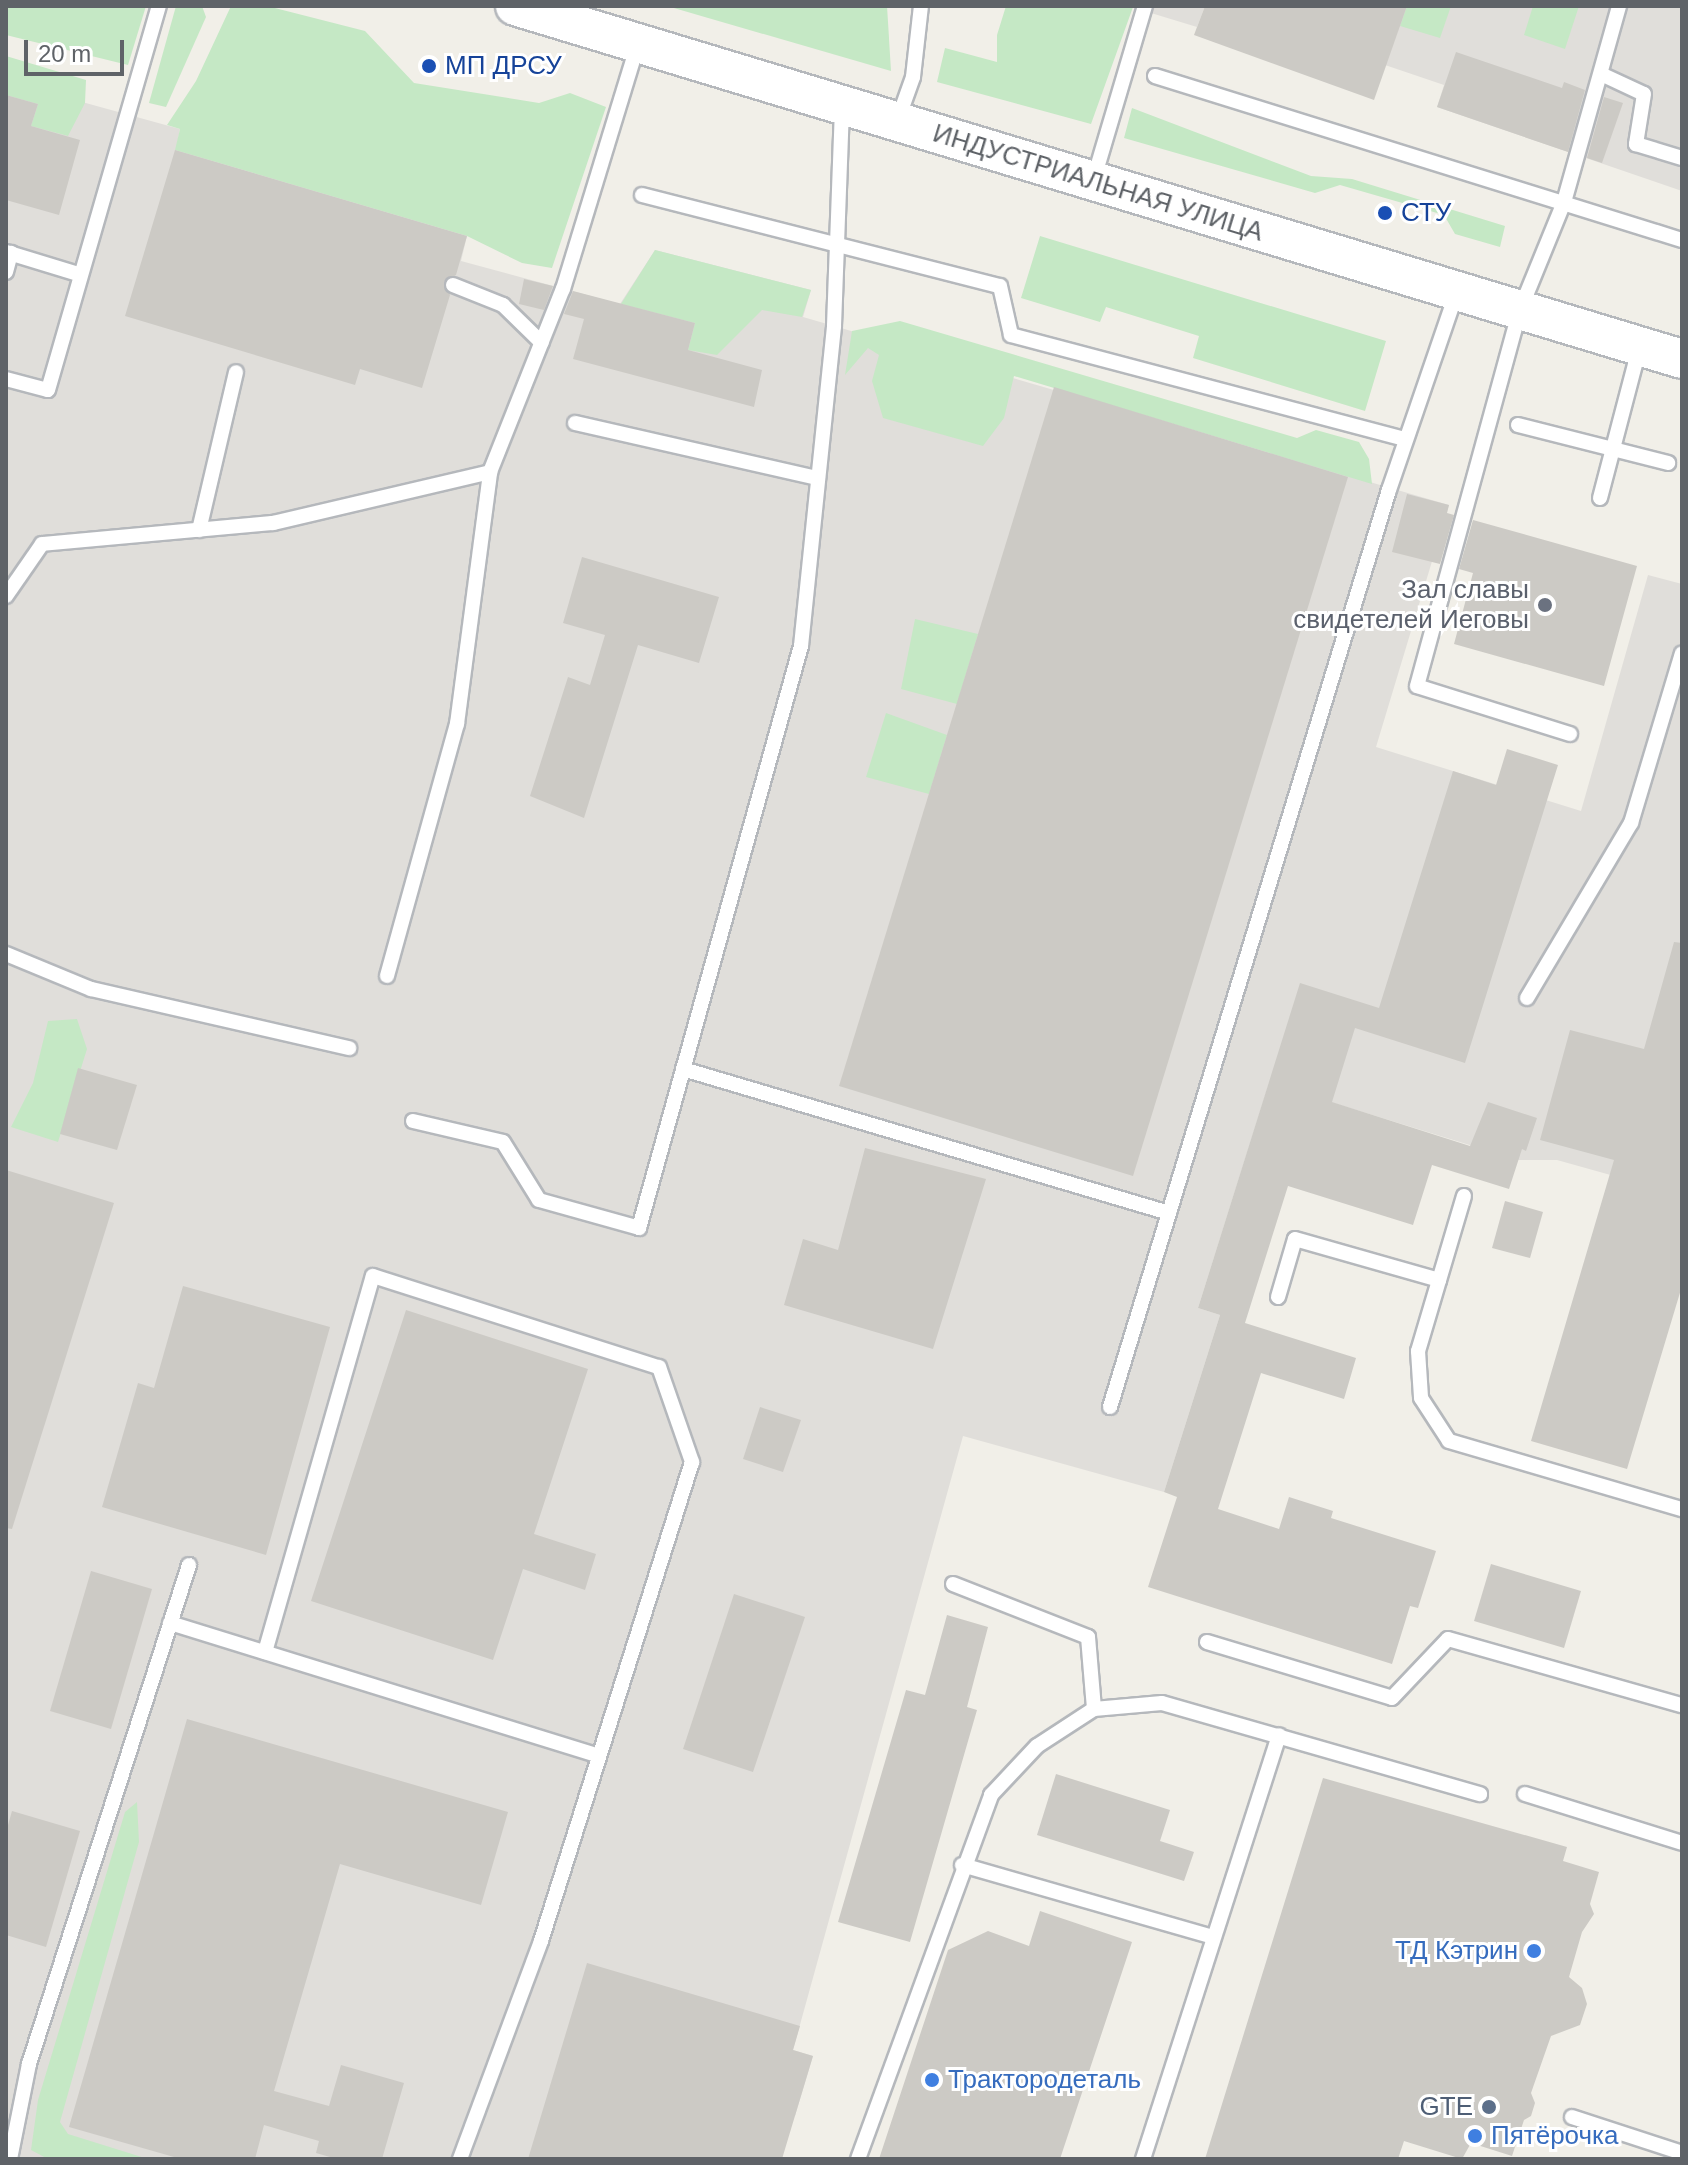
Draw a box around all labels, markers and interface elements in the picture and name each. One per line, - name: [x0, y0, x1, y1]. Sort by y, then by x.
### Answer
- scale bar: [28, 24, 128, 74]
- text: 20 m: [38, 40, 91, 67]
- place label: МП ДРСУ: [445, 50, 562, 82]
- marker: МП ДРСУ: [420, 57, 438, 75]
- street label: ИНДУСТРИАЛЬНАЯ УЛИЦА: [929, 118, 1267, 248]
- place label: СТУ: [1401, 197, 1451, 229]
- marker: СТУ: [1376, 204, 1394, 222]
- place label: Зал славы свидетелей Иеговы: [1293, 574, 1529, 636]
- marker: Зал славы свидетелей Иеговы: [1536, 596, 1554, 614]
- place label: ТД Кэтрин: [1395, 1935, 1518, 1967]
- marker: ТД Кэтрин: [1525, 1942, 1543, 1960]
- place label: Трактородеталь: [948, 2064, 1141, 2096]
- marker: Трактородеталь: [923, 2071, 941, 2089]
- place label: GTE: [1420, 2091, 1473, 2123]
- marker: GTE: [1480, 2098, 1498, 2116]
- place label: Пятёрочка: [1491, 2120, 1618, 2152]
- marker: Пятёрочка: [1466, 2127, 1484, 2145]

